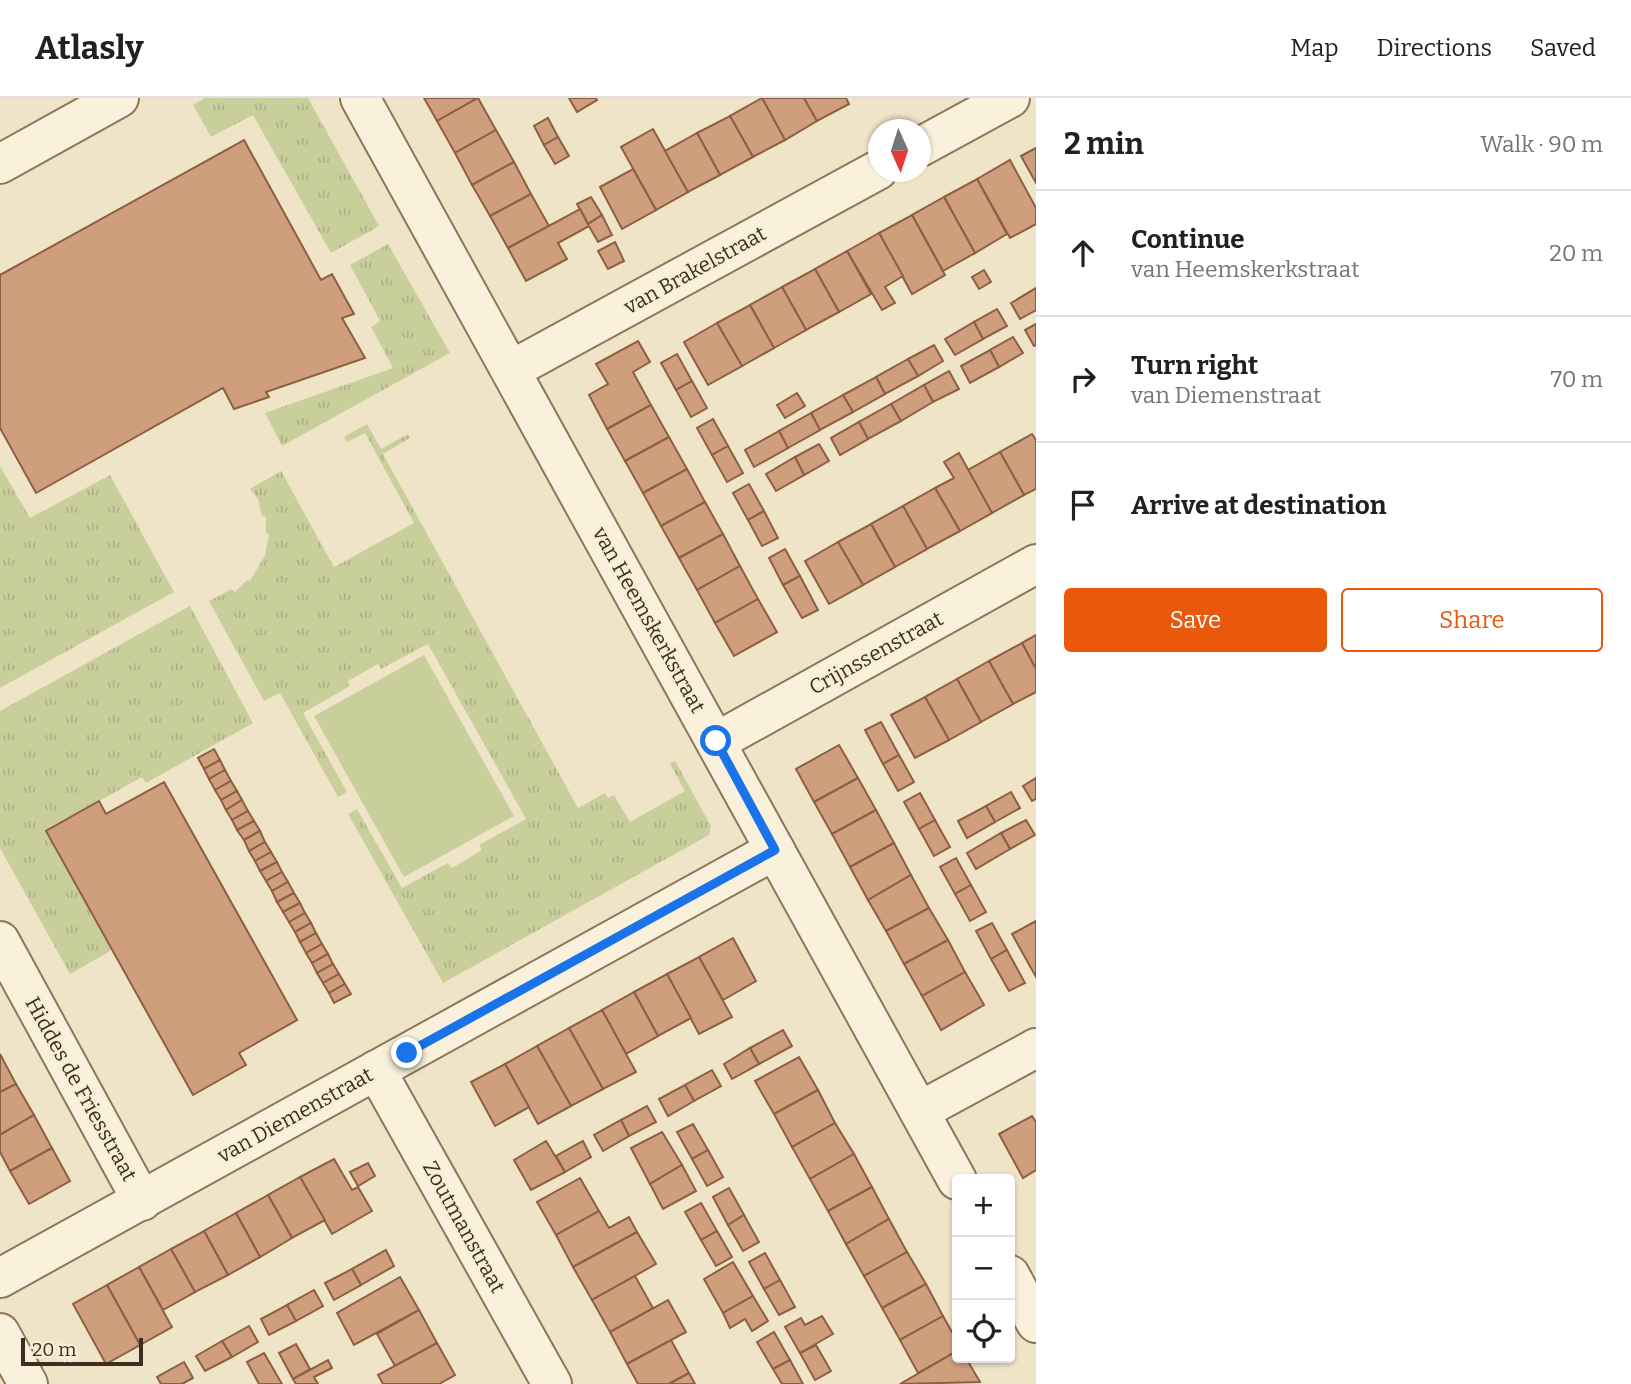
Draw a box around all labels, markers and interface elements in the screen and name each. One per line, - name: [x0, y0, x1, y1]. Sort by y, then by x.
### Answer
- text: Atlasly: [35, 28, 144, 68]
- text: Map: [1290, 34, 1339, 62]
- text: Directions: [1377, 34, 1492, 62]
- text: Saved: [1530, 34, 1596, 62]
- north arrow: [868, 119, 931, 182]
- text: 2 min: [1064, 126, 1144, 162]
- text: Walk · 90 m: [1480, 130, 1603, 158]
- street label: van Brakelstraat: [619, 220, 771, 320]
- text: Continue: [1131, 224, 1245, 255]
- icon: ahead: [1064, 234, 1102, 272]
- text: 20 m: [1549, 239, 1603, 267]
- text: van Heemskerkstraat: [1131, 255, 1360, 283]
- text: Turn right: [1131, 350, 1258, 381]
- icon: right: [1064, 360, 1102, 398]
- text: 70 m: [1551, 365, 1603, 393]
- text: van Diemenstraat: [1131, 381, 1321, 409]
- icon: arrive: [1064, 486, 1102, 524]
- text: Arrive at destination: [1131, 490, 1386, 521]
- street label: van Heemskerkstraat: [587, 522, 711, 718]
- button: Save: [1064, 588, 1327, 652]
- button: Share: [1341, 588, 1603, 652]
- street label: Crijnssenstraat: [805, 605, 948, 700]
- route start: [700, 725, 731, 756]
- street label: Hiddes de Friesstraat: [19, 992, 143, 1186]
- route end: [391, 1037, 422, 1068]
- street label: van Diemenstraat: [212, 1061, 378, 1169]
- street label: Zoutmanstraat: [417, 1156, 511, 1298]
- map controls: [952, 1174, 1015, 1363]
- button: +: [952, 1174, 1015, 1237]
- button: −: [952, 1237, 1015, 1300]
- button: locate: [952, 1300, 1015, 1363]
- scale bar: [21, 1335, 144, 1367]
- text: 20 m: [32, 1338, 76, 1361]

